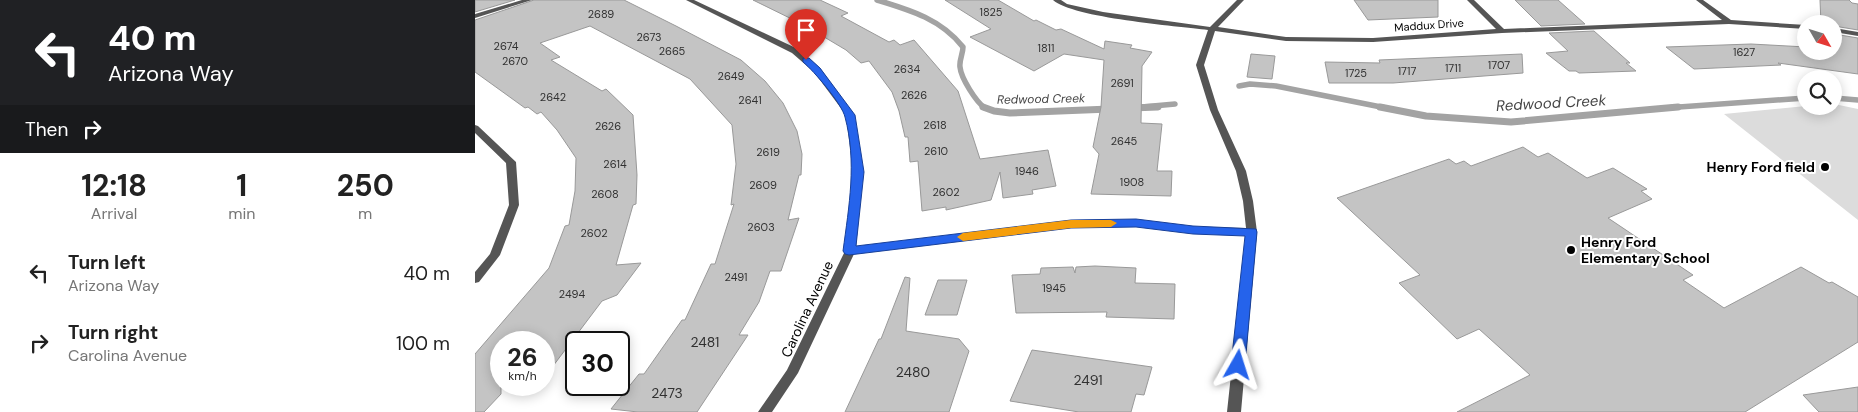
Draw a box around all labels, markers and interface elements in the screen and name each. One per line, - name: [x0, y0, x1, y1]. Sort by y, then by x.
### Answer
- house number: 1825: [980, 5, 1003, 19]
- house number: 2689: [588, 7, 614, 21]
- pin: [785, 9, 827, 60]
- text: 40 m: [108, 15, 197, 61]
- north arrow: [1797, 15, 1843, 60]
- map controls: [1797, 15, 1842, 115]
- icon: arrive: [792, 16, 820, 44]
- street label: Maddux Drive: [1394, 16, 1464, 34]
- icon: left: [25, 20, 90, 85]
- house number: 2673: [636, 30, 662, 44]
- house number: 2674: [494, 39, 519, 53]
- house number: 1811: [1038, 41, 1054, 55]
- house number: 2665: [659, 44, 686, 58]
- house number: 1627: [1733, 45, 1755, 59]
- house number: 2670: [502, 54, 528, 68]
- house number: 1707: [1488, 58, 1510, 72]
- text: Arizona Way: [108, 59, 234, 88]
- house number: 1711: [1445, 61, 1461, 75]
- house number: 2634: [894, 62, 921, 76]
- house number: 1717: [1398, 64, 1416, 78]
- house number: 1725: [1345, 66, 1367, 80]
- house number: 2649: [718, 69, 744, 83]
- button: search: [1797, 70, 1842, 115]
- house number: 2691: [1110, 76, 1134, 90]
- house number: 2626: [901, 88, 927, 102]
- house number: 2642: [540, 90, 566, 104]
- water label: Redwood Creek: [997, 90, 1086, 108]
- water label: Redwood Creek: [1495, 90, 1607, 116]
- house number: 2641: [738, 93, 762, 107]
- icon: right: [78, 115, 106, 143]
- text: Then: [25, 117, 68, 142]
- house number: 2618: [923, 118, 947, 132]
- house number: 2626: [595, 119, 621, 133]
- house number: 2645: [1111, 134, 1138, 148]
- house number: 2610: [924, 144, 948, 158]
- house number: 2619: [756, 145, 780, 159]
- house number: 2614: [603, 157, 627, 171]
- place label: Henry Ford field: [1707, 158, 1815, 176]
- marker: Henry Ford field: [1819, 161, 1831, 173]
- house number: 1946: [1015, 164, 1039, 178]
- text: 12:18: [81, 166, 147, 205]
- text: 1: [236, 166, 247, 205]
- text: 250: [337, 166, 394, 205]
- house number: 1908: [1120, 175, 1144, 189]
- house number: 2609: [749, 178, 777, 192]
- house number: 2602: [933, 185, 960, 199]
- house number: 2608: [591, 187, 619, 201]
- text: Arrival: [91, 203, 137, 224]
- text: min: [228, 203, 255, 224]
- text: m: [358, 203, 372, 224]
- house number: 2603: [747, 220, 775, 234]
- house number: 2602: [581, 226, 608, 240]
- place label: Henry Ford Elementary School: [1581, 233, 1710, 267]
- marker: Henry Ford Elementary School: [1565, 244, 1577, 256]
- text: Turn left: [68, 250, 146, 275]
- street label: Carolina Avenue: [777, 258, 837, 360]
- icon: left: [25, 259, 53, 287]
- text: 40 m: [403, 261, 450, 286]
- house number: 2491: [725, 270, 747, 284]
- text: Arizona Way: [68, 275, 159, 296]
- house number: 1945: [1042, 281, 1066, 295]
- house number: 2494: [559, 287, 586, 301]
- text: Turn right: [68, 320, 158, 345]
- icon: right: [25, 329, 53, 357]
- text: 100 m: [396, 331, 450, 356]
- speed limit sign: 30: [565, 331, 630, 396]
- house number: 2481: [691, 333, 719, 351]
- position arrow: [1211, 338, 1263, 390]
- text: 26: [507, 341, 538, 374]
- text: Carolina Avenue: [68, 345, 187, 366]
- house number: 2480: [896, 363, 930, 381]
- text: km/h: [508, 368, 537, 384]
- house number: 2491: [1073, 371, 1103, 389]
- house number: 2473: [651, 384, 683, 402]

